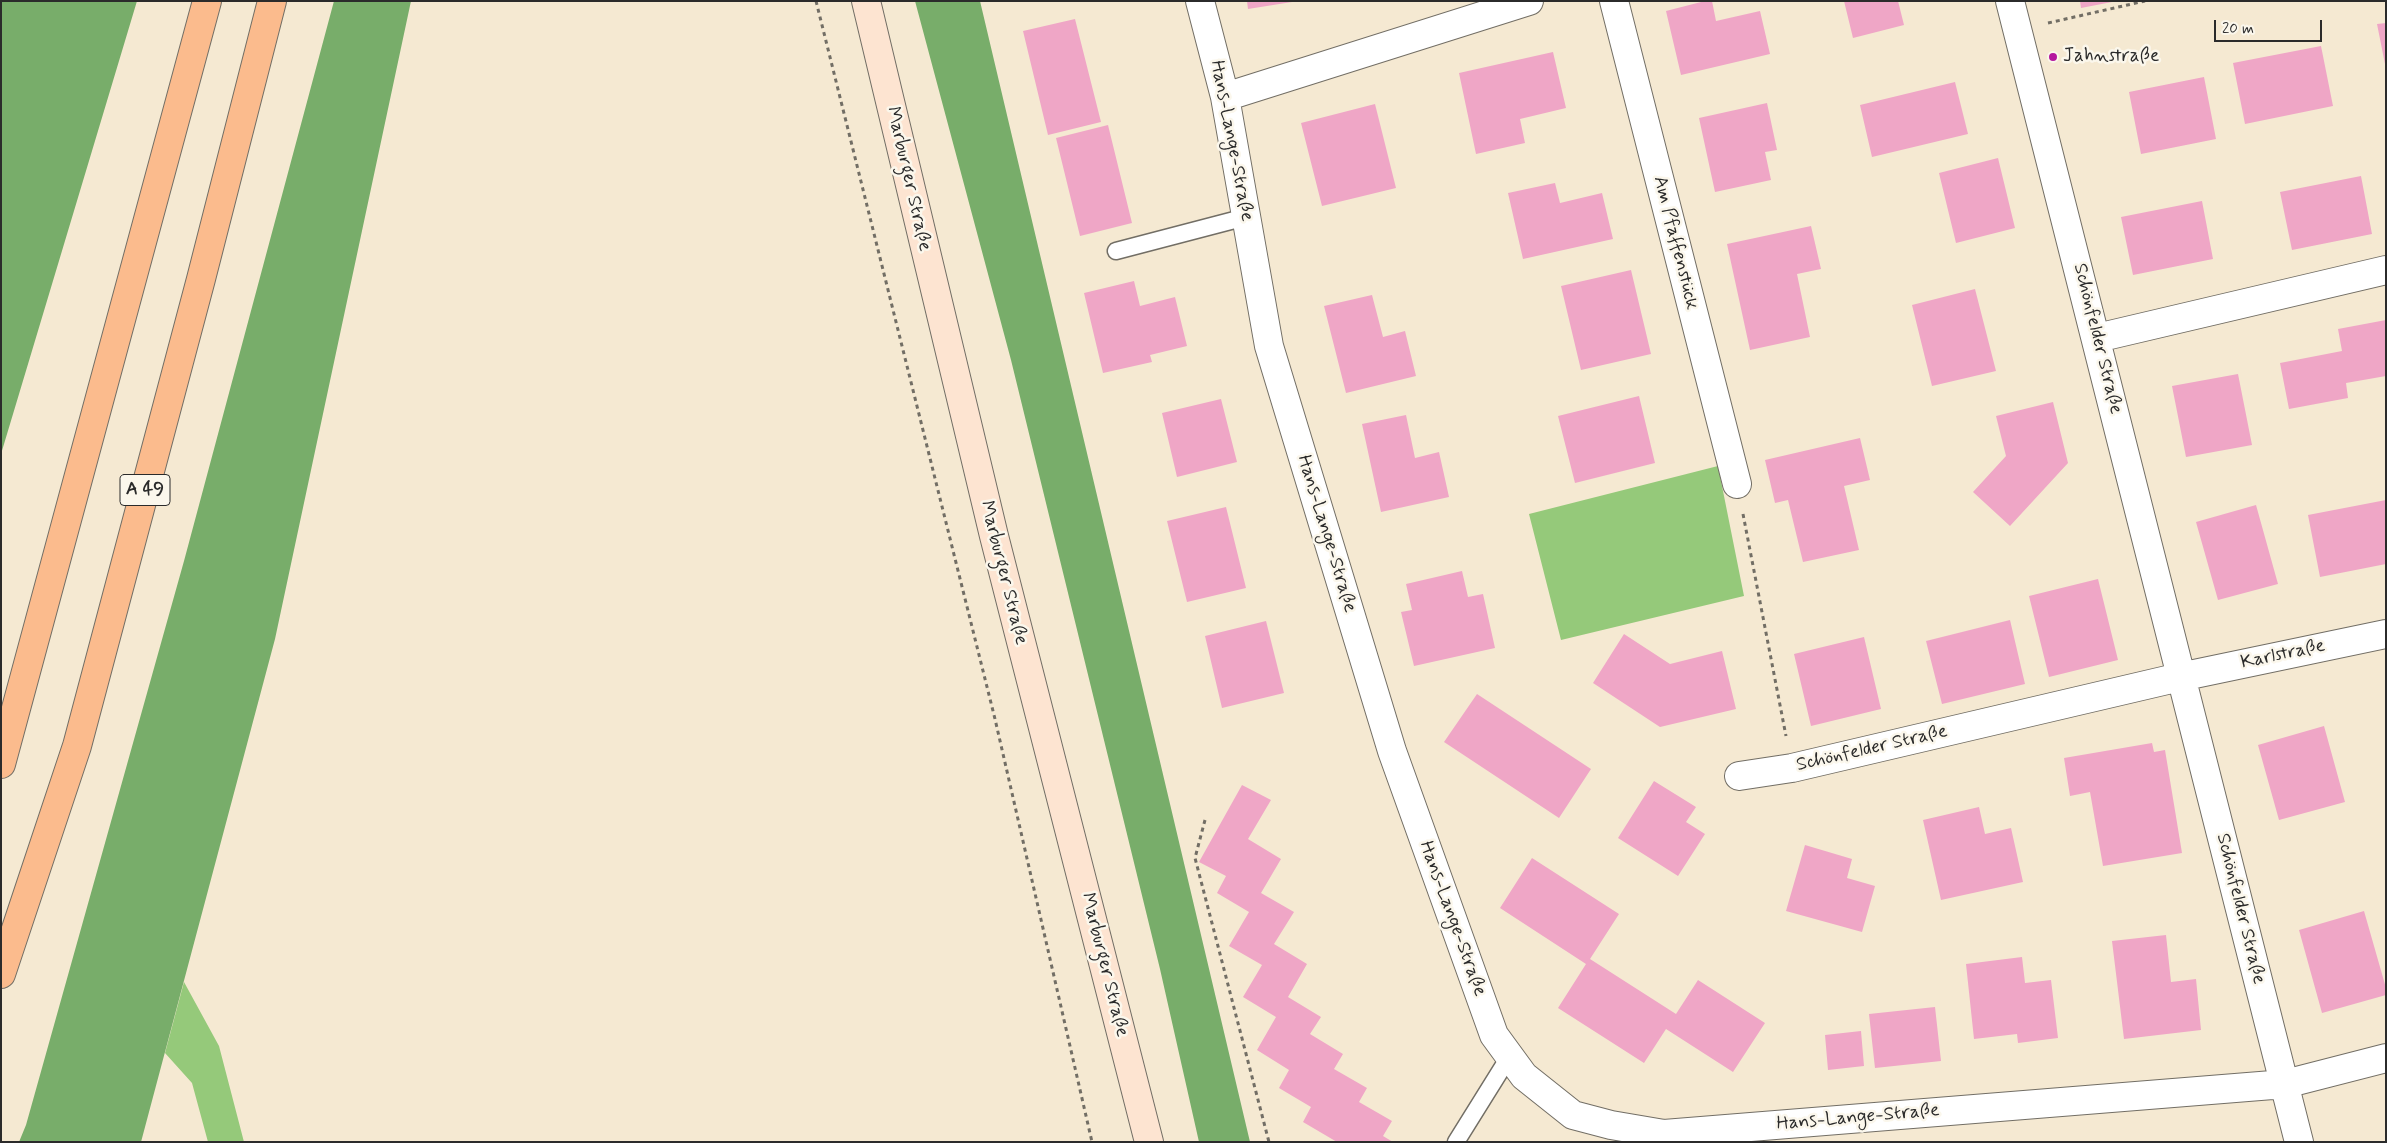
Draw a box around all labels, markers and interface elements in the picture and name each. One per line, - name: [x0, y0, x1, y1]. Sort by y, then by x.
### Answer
- scale bar: [2217, 10, 2324, 42]
- text: 20 m: [2222, 19, 2254, 39]
- place label: Jahnstraße: [2063, 46, 2159, 68]
- marker: Jahnstraße: [2047, 51, 2059, 63]
- street label: Hans-Lange-Straße: [1204, 59, 1258, 223]
- street label: Marburger Straße: [880, 105, 936, 253]
- street label: Am Pfaffenstück: [1647, 174, 1703, 312]
- street label: Schönfelder Straße: [2067, 261, 2127, 417]
- street label: Hans-Lange-Straße: [1291, 453, 1361, 615]
- road number: A 49: [120, 474, 170, 506]
- street label: Marburger Straße: [974, 499, 1032, 647]
- street label: Karlstraße: [2239, 635, 2327, 675]
- street label: Schönfelder Straße: [1794, 721, 1950, 777]
- street label: Schönfelder Straße: [2210, 831, 2270, 987]
- street label: Hans-Lange-Straße: [1413, 838, 1491, 1000]
- street label: Marburger Straße: [1075, 891, 1133, 1039]
- street label: Hans-Lange-Straße: [1776, 1100, 1940, 1136]

